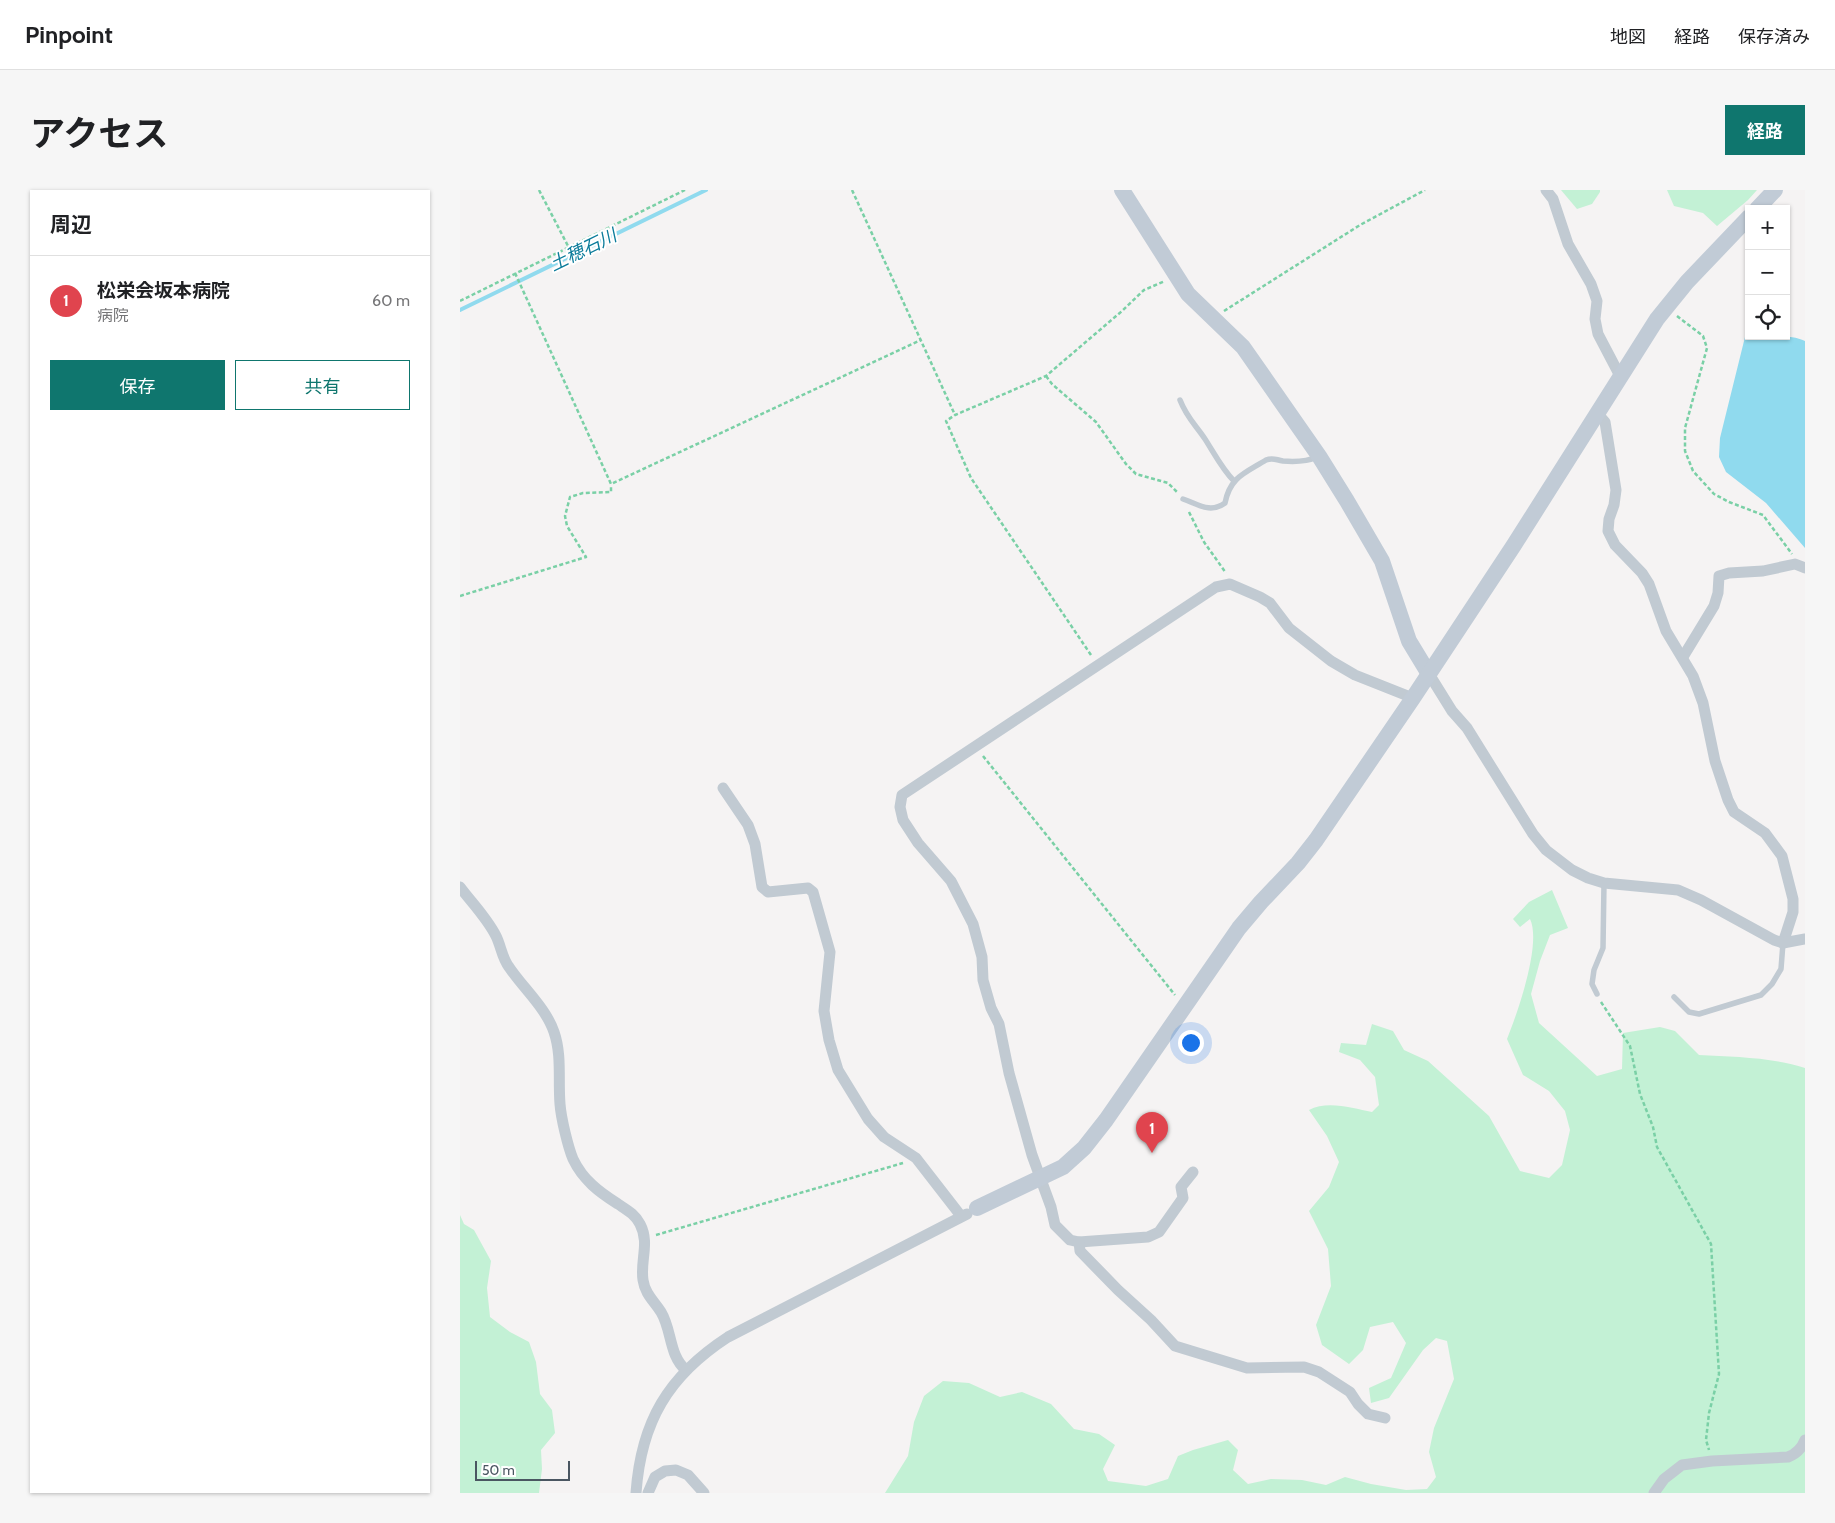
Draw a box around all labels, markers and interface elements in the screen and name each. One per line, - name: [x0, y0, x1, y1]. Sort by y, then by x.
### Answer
- text: Pinpoint: [25, 20, 113, 49]
- text: 地図: [1610, 26, 1646, 48]
- text: 経路: [1674, 26, 1710, 48]
- text: 保存済み: [1738, 26, 1810, 48]
- button: 経路: [1725, 105, 1805, 155]
- text: アクセス: [30, 112, 168, 155]
- map controls: [1745, 205, 1790, 340]
- button: +: [1745, 205, 1790, 250]
- text: 周辺: [50, 212, 92, 237]
- water label: 土穂石川: [546, 223, 622, 276]
- button: −: [1745, 250, 1790, 295]
- text: 松栄会坂本病院: [97, 279, 230, 302]
- text: 1: [63, 291, 69, 310]
- text: 60 m: [372, 291, 410, 310]
- button: locate: [1745, 295, 1790, 340]
- text: 病院: [97, 306, 129, 325]
- button: 保存: [50, 360, 225, 410]
- button: 共有: [235, 360, 410, 410]
- your location: [1178, 1030, 1204, 1056]
- pin: 1: [1136, 1112, 1168, 1153]
- scale bar: [475, 1458, 570, 1481]
- text: 50 m: [482, 1461, 515, 1479]

